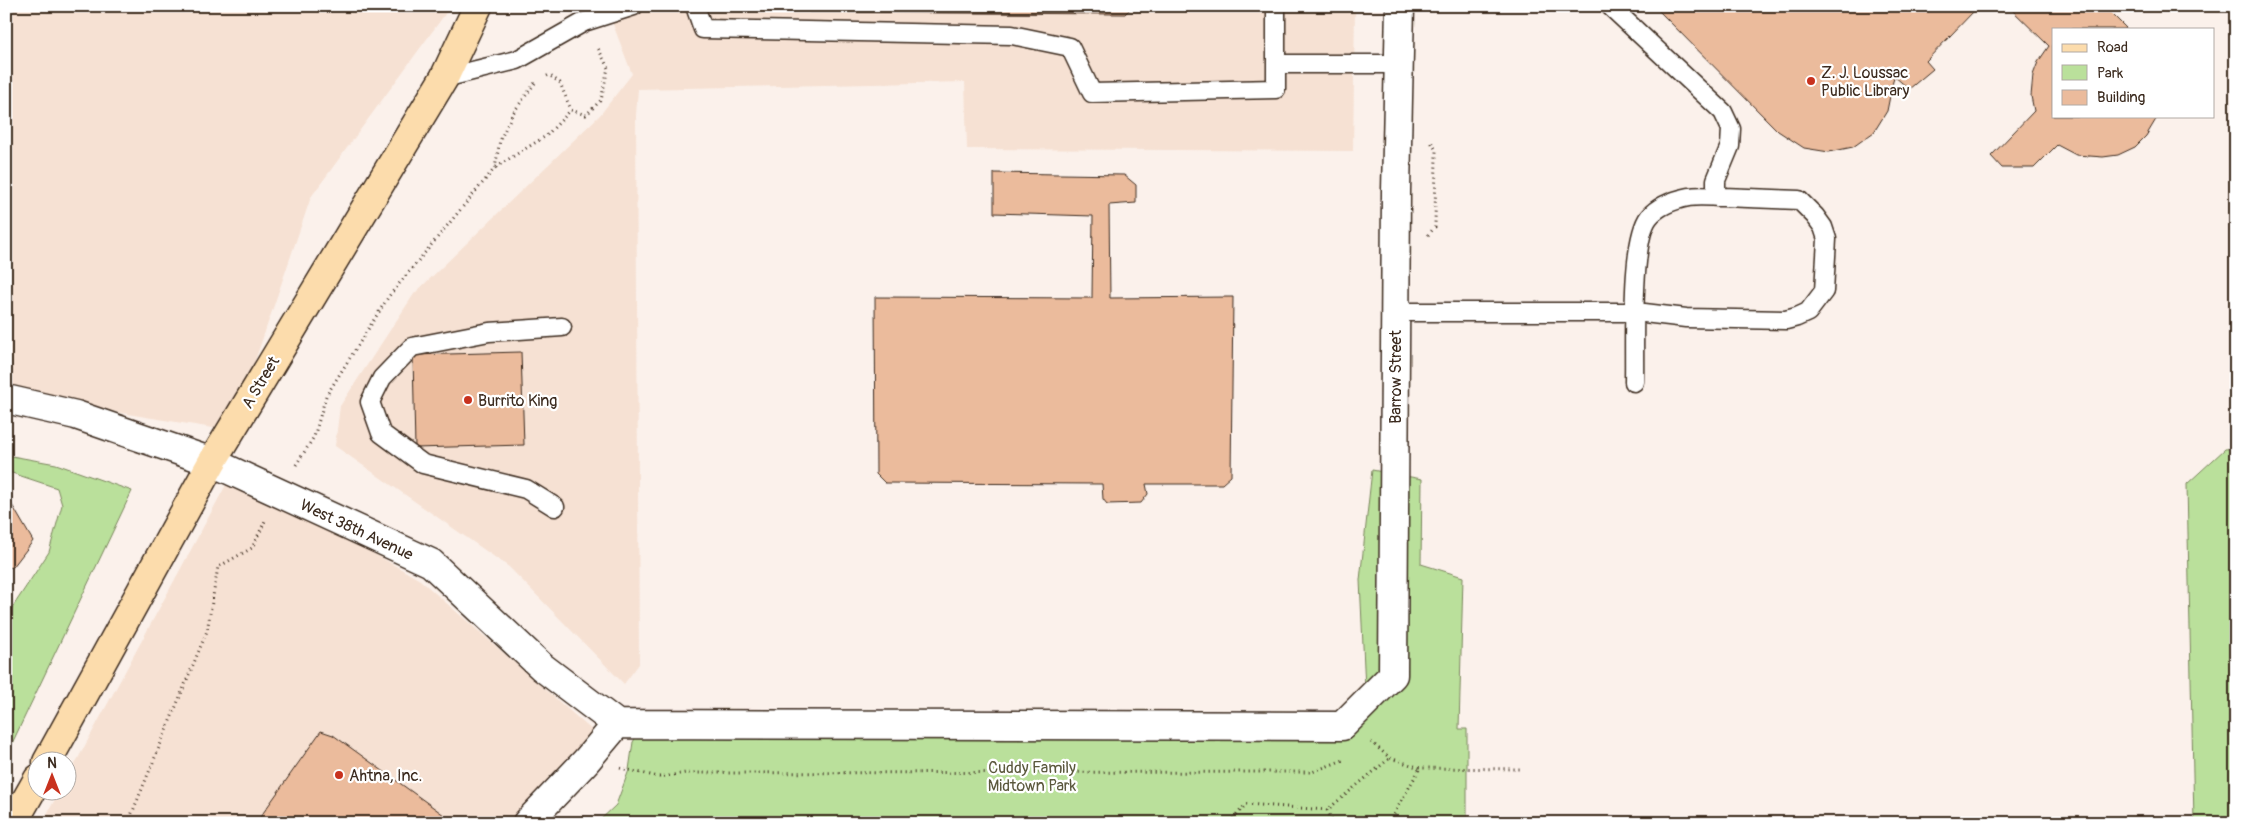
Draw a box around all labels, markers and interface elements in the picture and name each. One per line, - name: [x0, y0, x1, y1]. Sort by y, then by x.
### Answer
- legend: [2052, 28, 2214, 118]
- text: Road: [2097, 38, 2128, 57]
- place label: Z. J. Loussac Public Library: [1821, 63, 1910, 101]
- text: Park: [2097, 64, 2124, 83]
- marker: Z. J. Loussac Public Library: [1805, 75, 1817, 87]
- text: Building: [2097, 88, 2145, 107]
- street label: Barrow Street: [1386, 330, 1406, 424]
- street label: A Street: [238, 352, 284, 412]
- place label: Burrito King: [478, 391, 557, 411]
- marker: Burrito King: [462, 394, 474, 406]
- street label: West 38th Avenue: [297, 495, 416, 565]
- north arrow: [28, 752, 78, 802]
- text: N: [47, 755, 57, 772]
- park label: Cuddy Family Midtown Park: [988, 758, 1077, 796]
- place label: Ahtna, Inc.: [349, 766, 422, 786]
- marker: Ahtna, Inc.: [333, 769, 345, 781]

